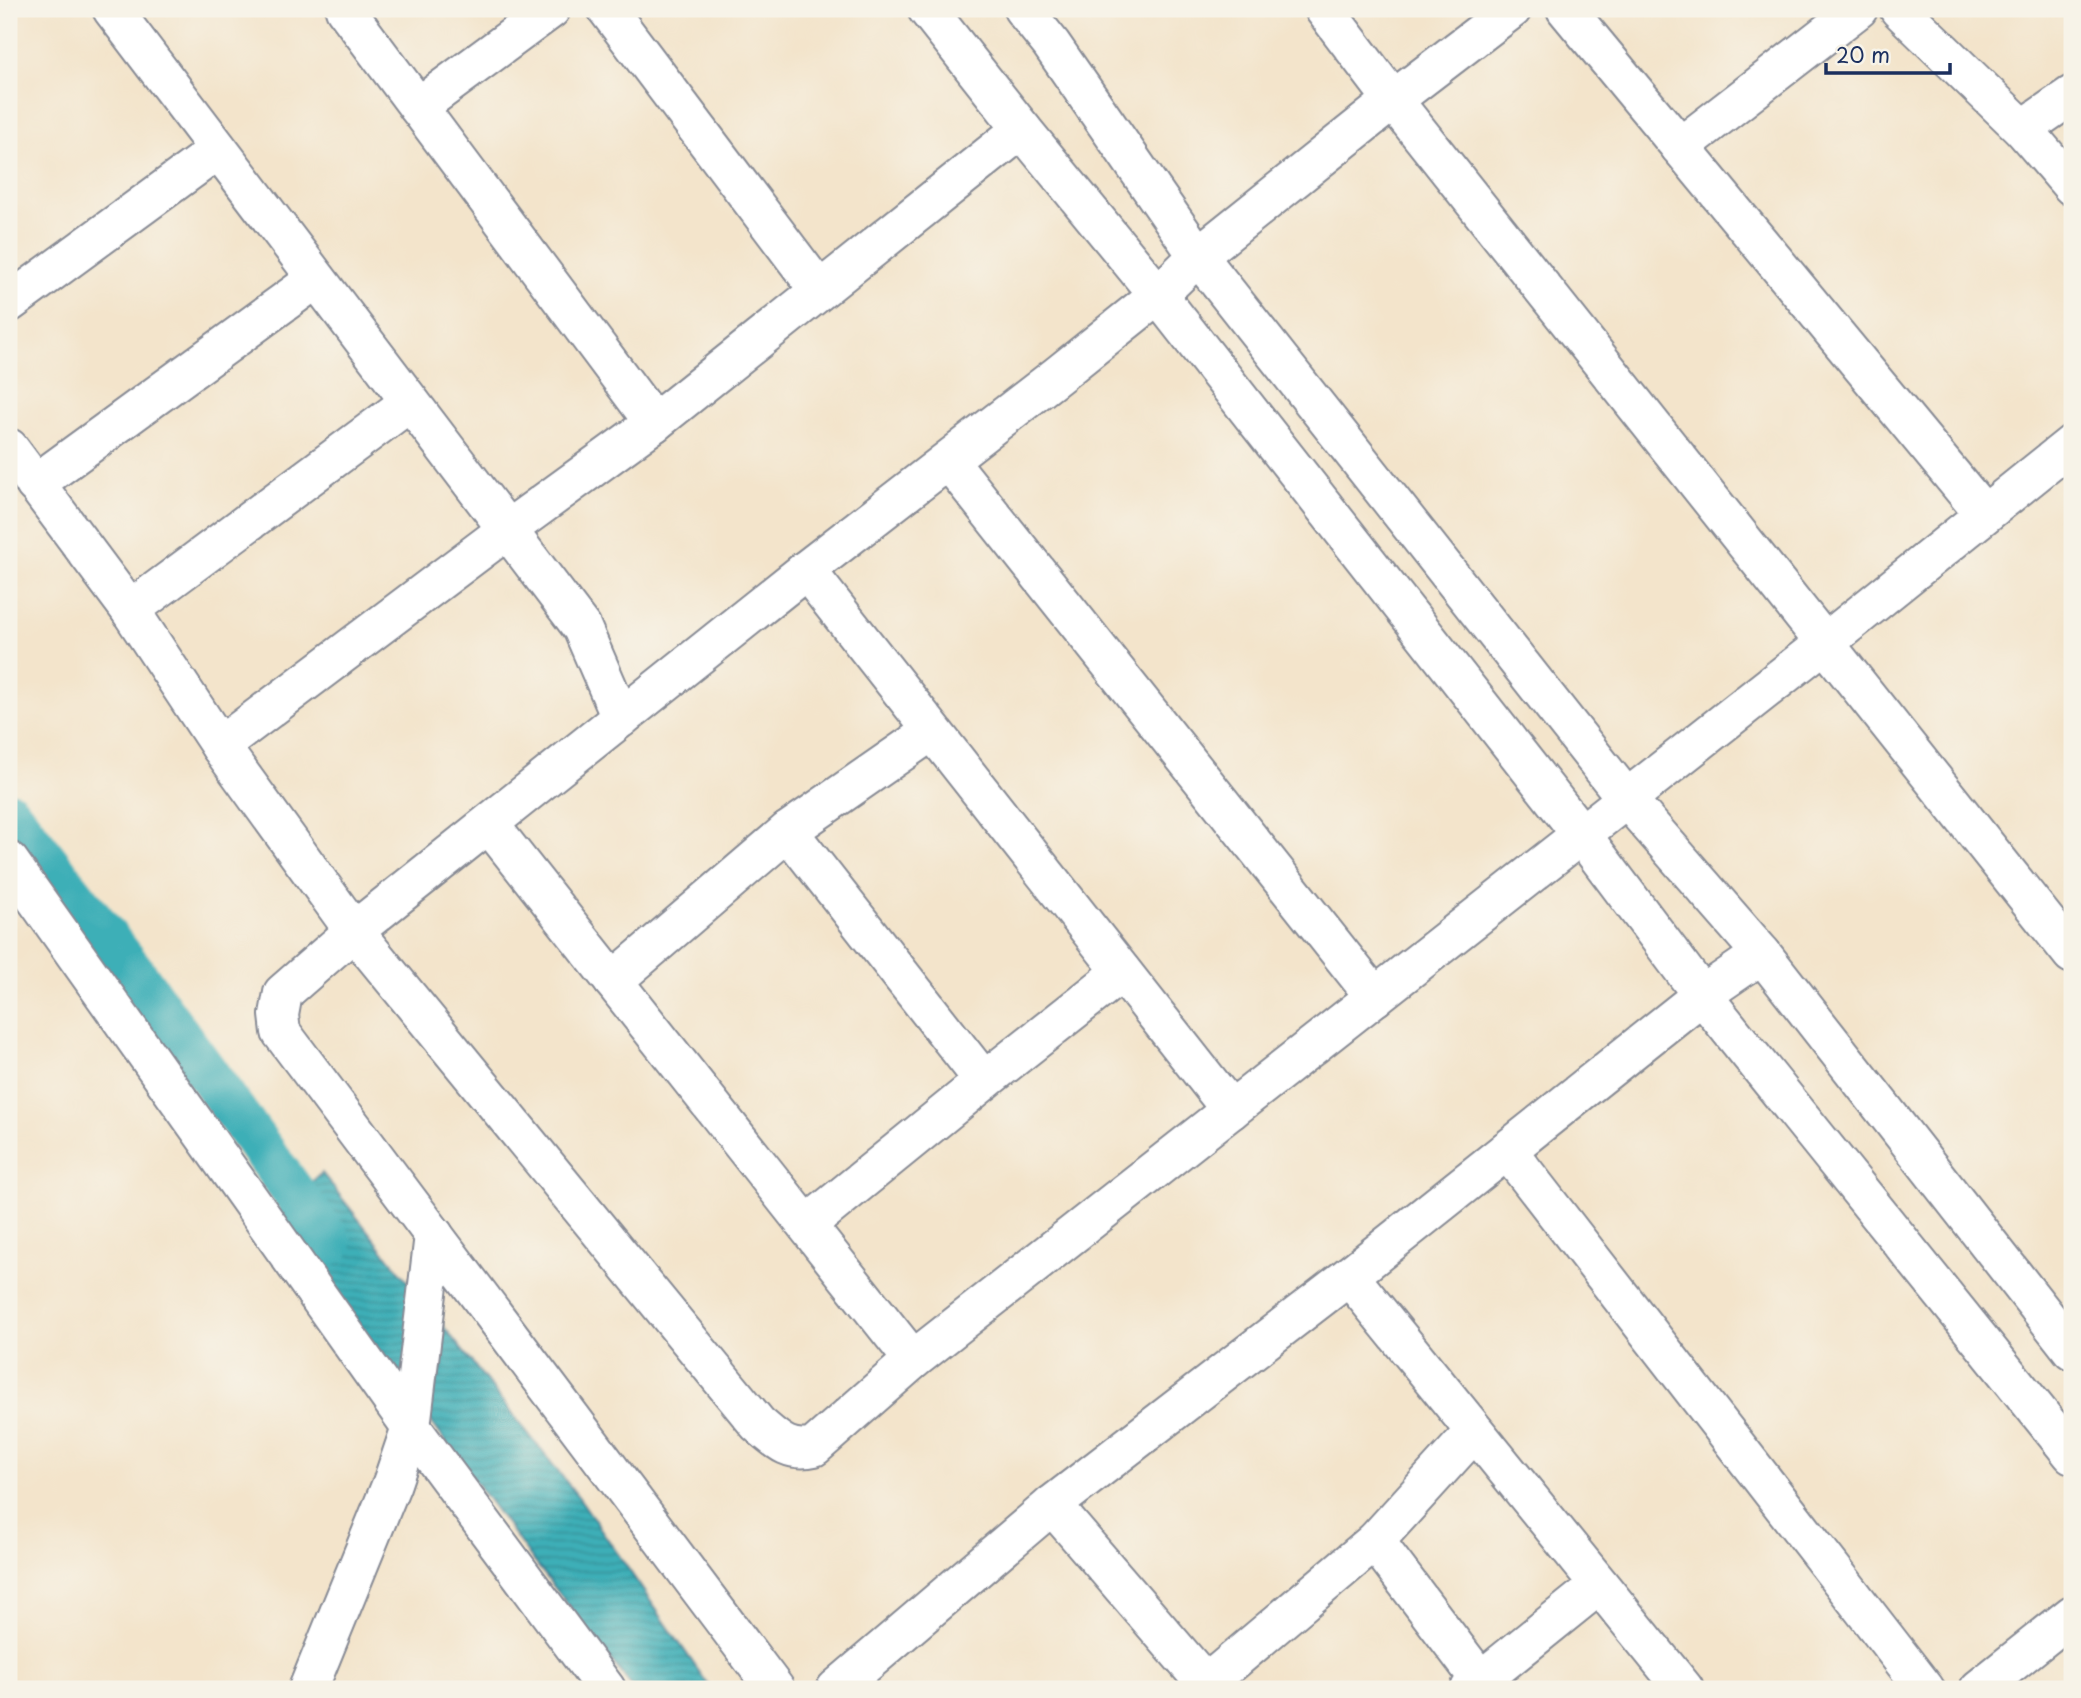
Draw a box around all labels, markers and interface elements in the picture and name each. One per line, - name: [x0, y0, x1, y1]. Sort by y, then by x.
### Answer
- scale bar: [1826, 32, 1950, 76]
- text: 20 m: [1836, 38, 1890, 70]

